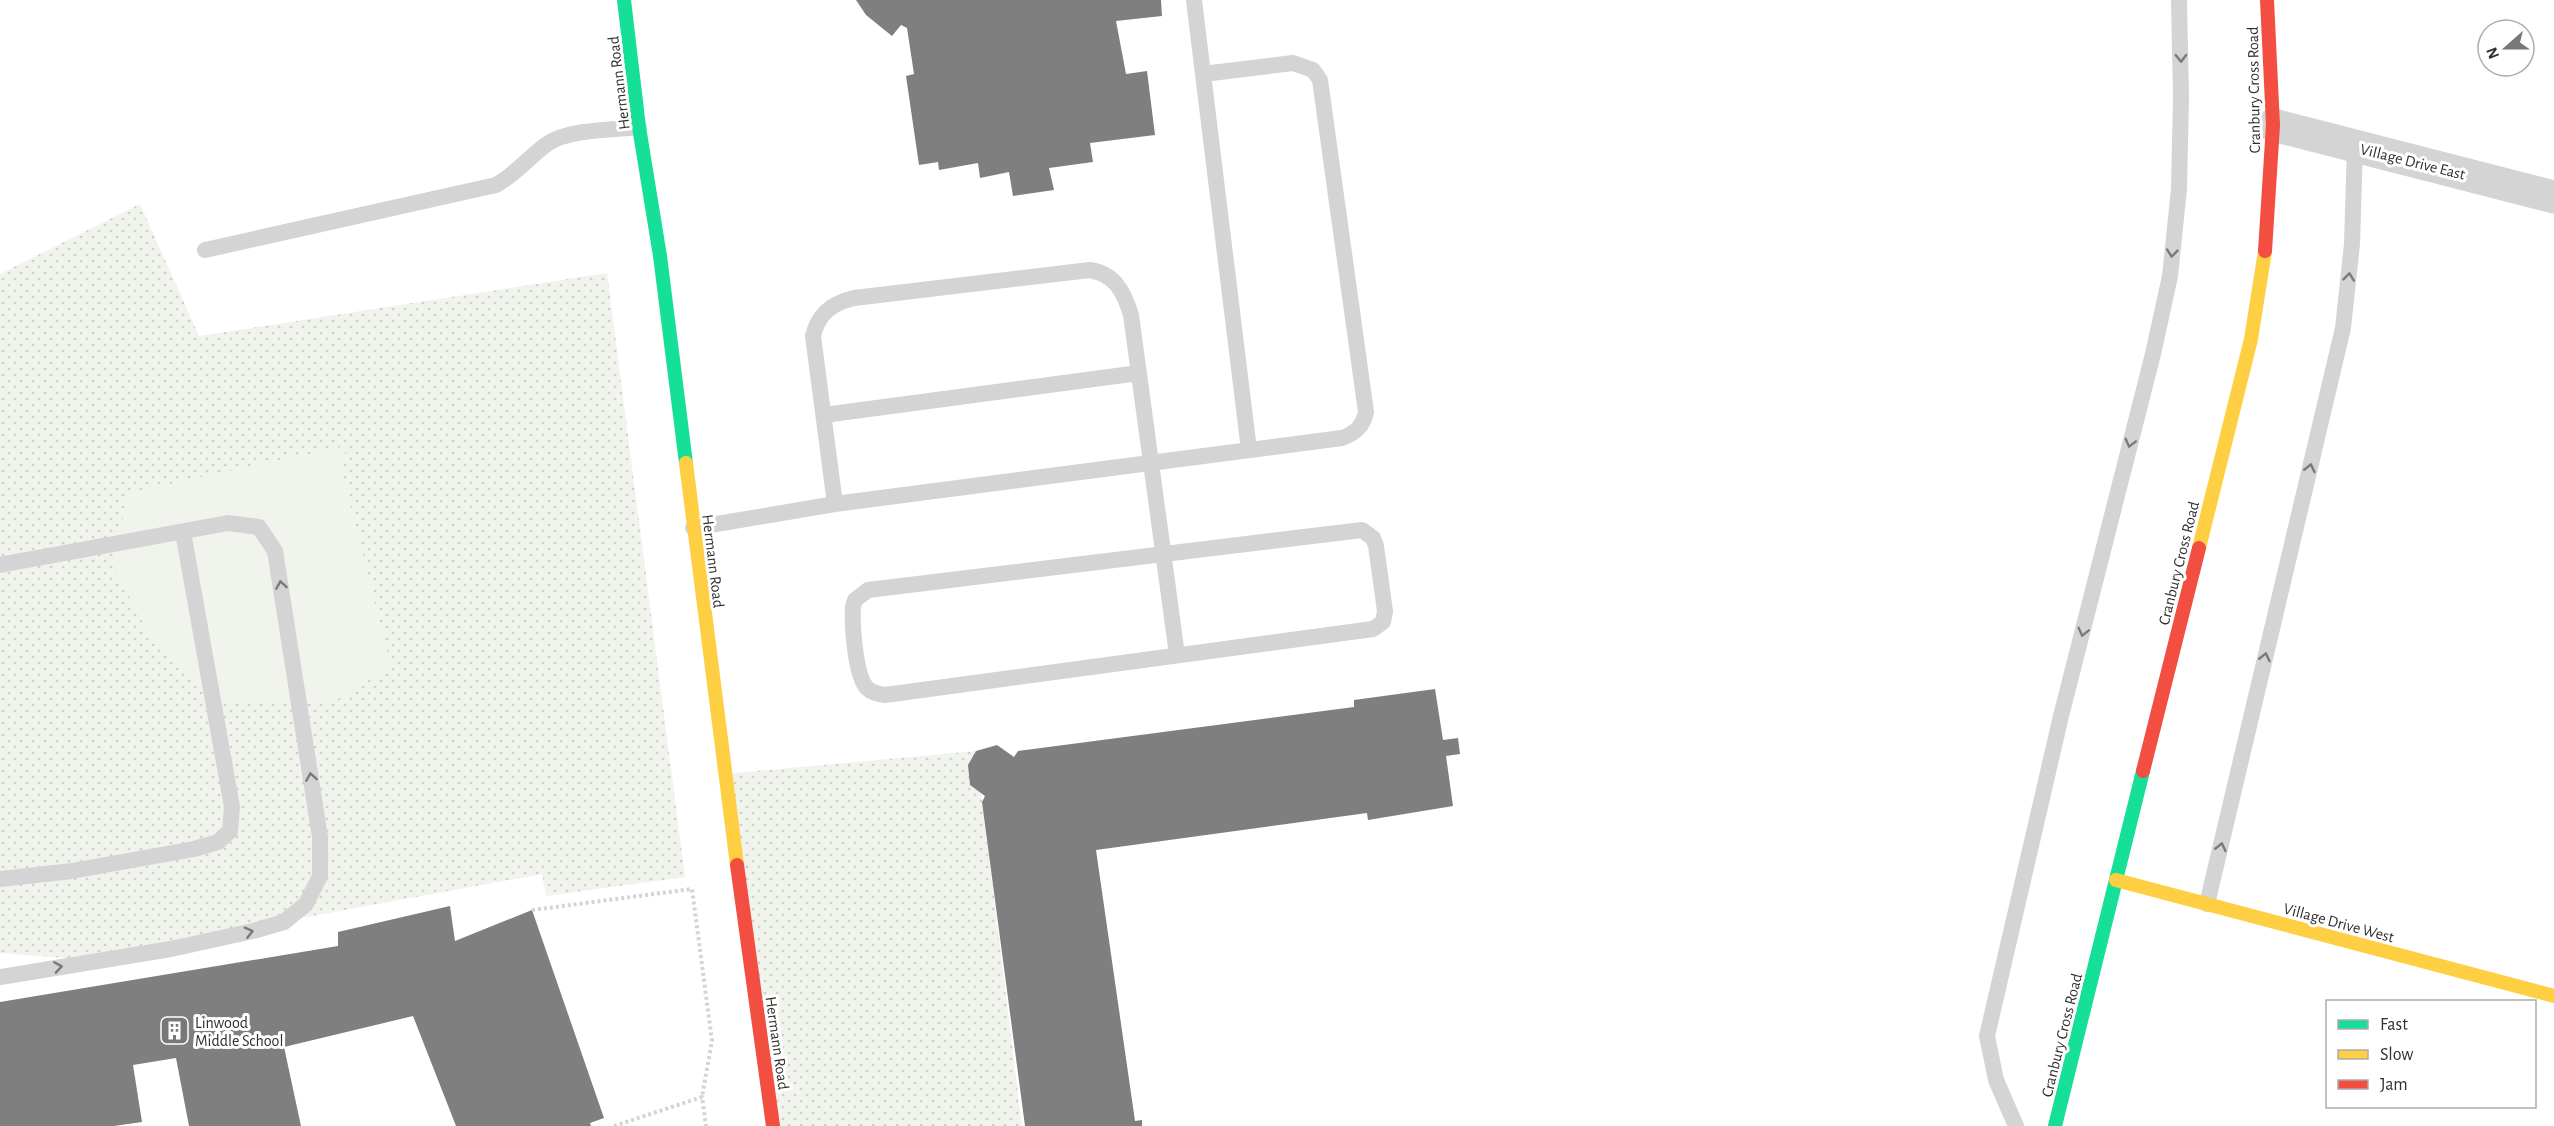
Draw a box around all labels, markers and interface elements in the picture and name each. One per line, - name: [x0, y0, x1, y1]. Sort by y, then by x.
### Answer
- north arrow: [2476, 18, 2536, 78]
- street label: Cranbury Cross Road: [2245, 26, 2264, 154]
- street label: Hermann Road: [605, 35, 633, 131]
- text: N: [2483, 45, 2502, 61]
- one-way arrow: [2174, 54, 2187, 63]
- street label: Village Drive East: [2359, 141, 2467, 183]
- one-way arrow: [2166, 249, 2179, 258]
- one-way arrow: [2342, 272, 2354, 281]
- one-way arrow: [2125, 438, 2138, 448]
- one-way arrow: [2303, 463, 2316, 473]
- street label: Cranbury Cross Road: [2156, 500, 2203, 627]
- street label: Hermann Road: [699, 513, 727, 609]
- one-way arrow: [275, 580, 288, 590]
- one-way arrow: [2077, 627, 2090, 637]
- one-way arrow: [2258, 653, 2271, 663]
- one-way arrow: [305, 773, 318, 783]
- one-way arrow: [2213, 842, 2226, 852]
- street label: Village Drive West: [2282, 900, 2396, 945]
- one-way arrow: [244, 926, 254, 939]
- one-way arrow: [53, 962, 62, 974]
- street label: Cranbury Cross Road: [2039, 972, 2086, 1099]
- street label: Hermann Road: [763, 995, 791, 1091]
- legend: [2326, 1000, 2536, 1108]
- building icon: Linwood Middle School: [158, 1015, 190, 1047]
- place label: Linwood Middle School: [195, 1015, 283, 1049]
- text: Fast: [2380, 1016, 2408, 1034]
- text: Slow: [2380, 1046, 2413, 1064]
- text: Jam: [2380, 1076, 2408, 1094]

